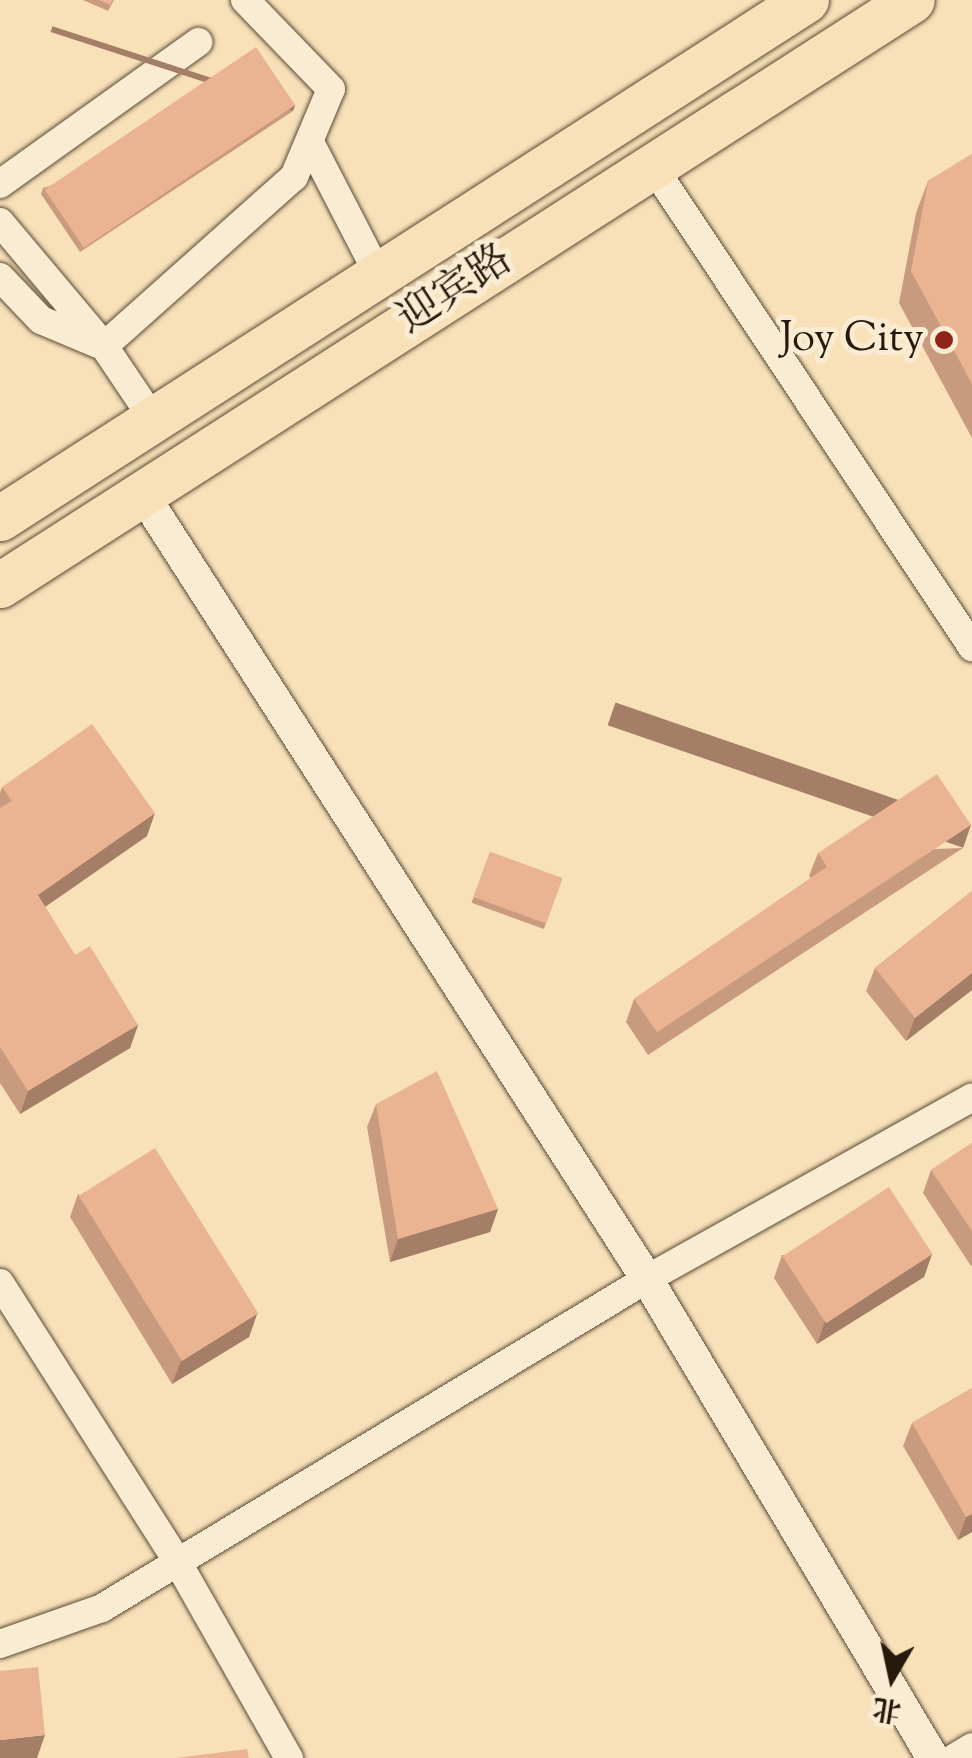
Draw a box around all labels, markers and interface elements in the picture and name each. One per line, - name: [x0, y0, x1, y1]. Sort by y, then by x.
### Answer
- street label: 迎宾路: [389, 236, 523, 346]
- place label: Joy City: [780, 315, 924, 365]
- marker: Joy City: [933, 329, 955, 351]
- north arrow: [842, 1628, 942, 1728]
- text: 北: [870, 1686, 904, 1730]

